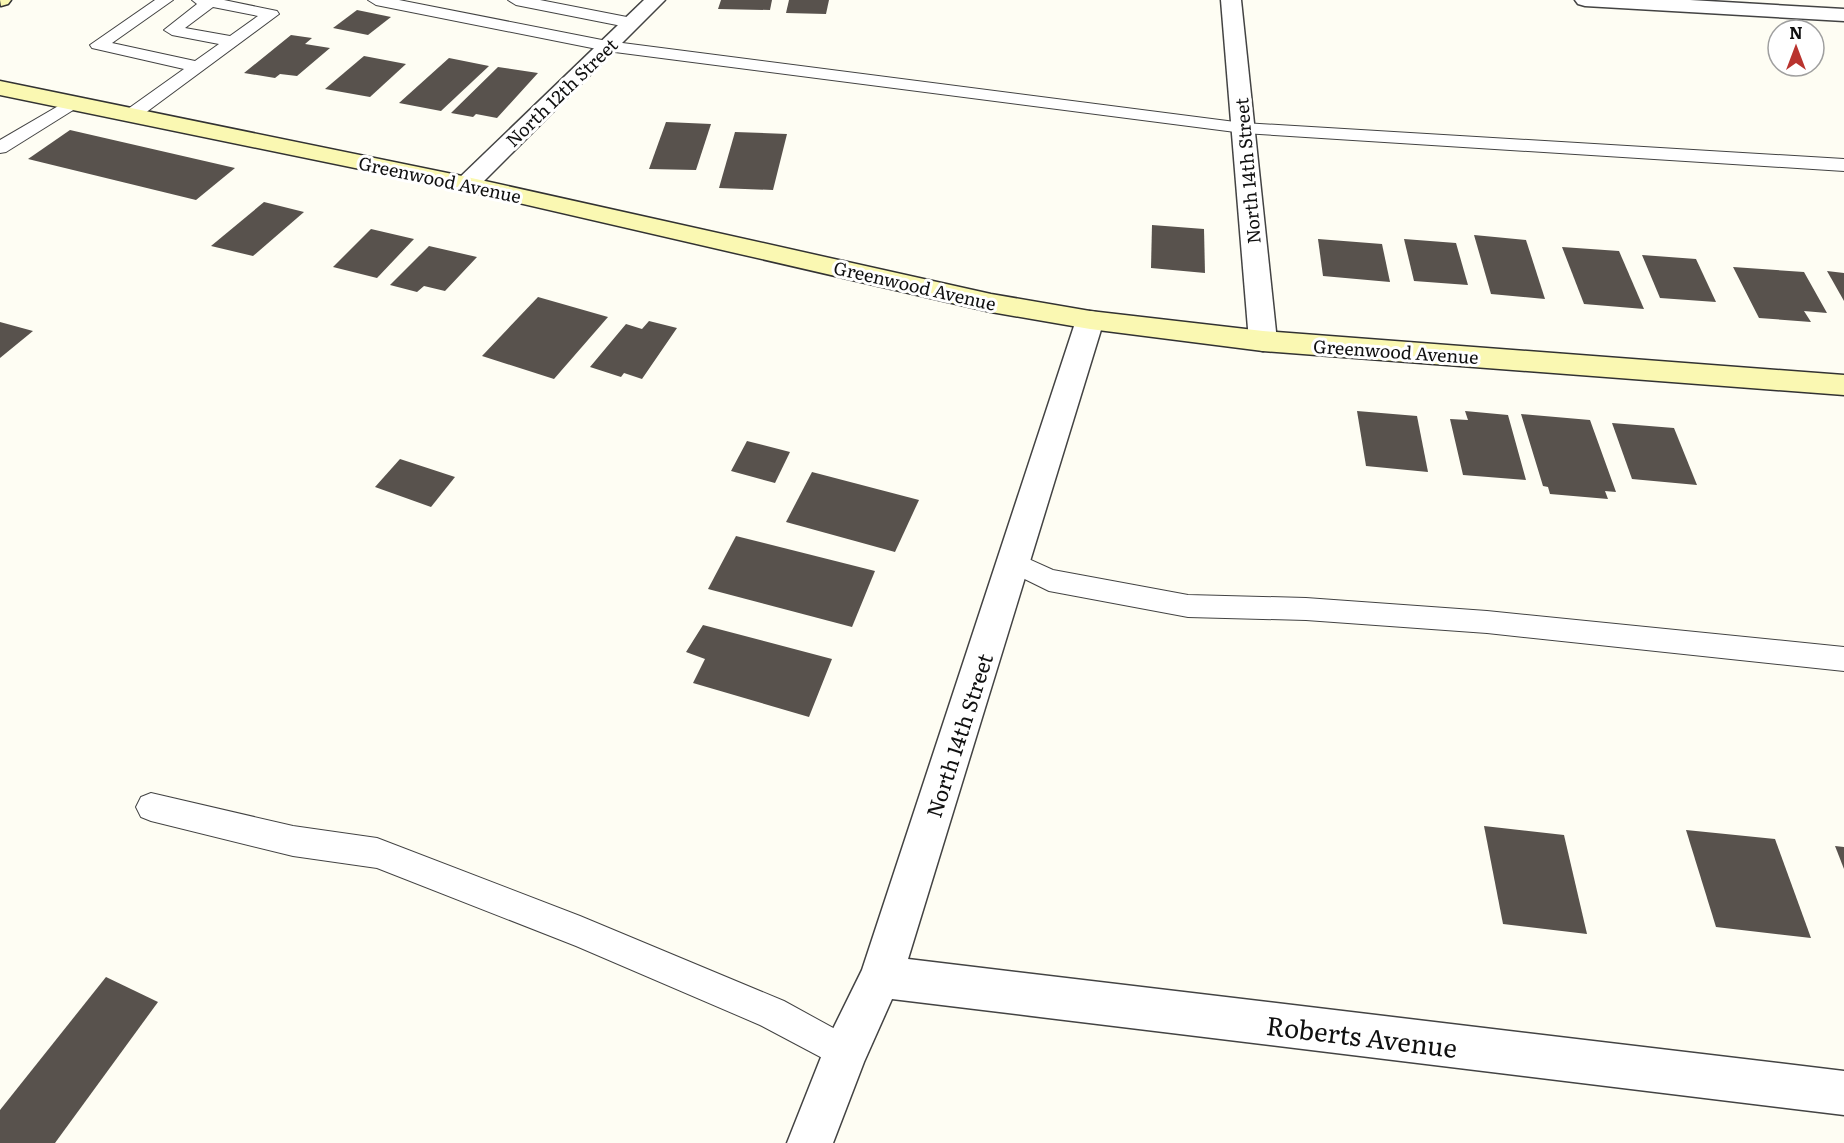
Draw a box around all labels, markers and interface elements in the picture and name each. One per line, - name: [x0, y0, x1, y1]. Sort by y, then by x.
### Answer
- north arrow: [1766, 18, 1826, 78]
- text: N: [1789, 20, 1803, 44]
- street label: North 12th Street: [499, 31, 624, 153]
- street label: North 14th Street: [1227, 96, 1267, 245]
- street label: Greenwood Avenue: [356, 149, 524, 209]
- street label: Greenwood Avenue: [831, 253, 999, 317]
- street label: Greenwood Avenue: [1312, 332, 1480, 370]
- street label: North 14th Street: [917, 648, 999, 821]
- street label: Roberts Avenue: [1264, 1004, 1460, 1066]

